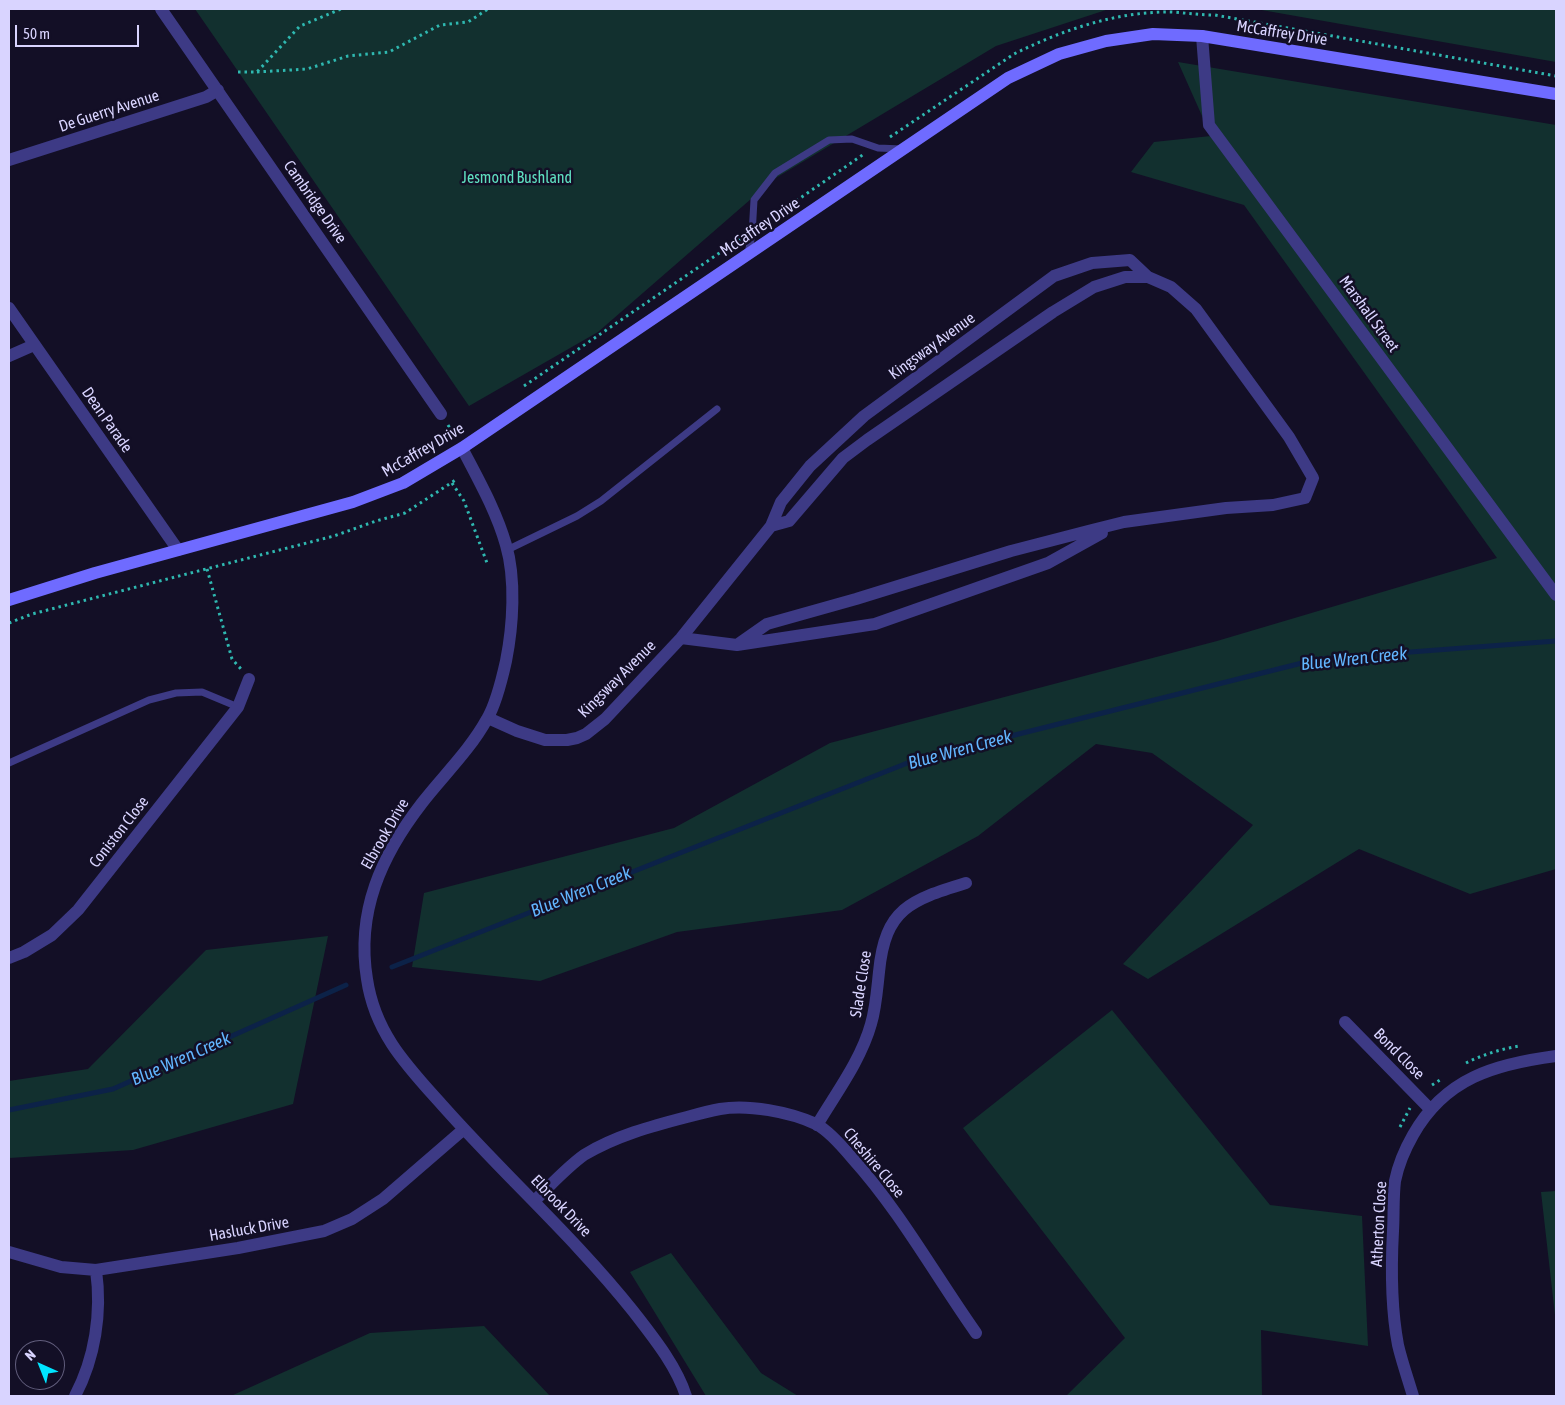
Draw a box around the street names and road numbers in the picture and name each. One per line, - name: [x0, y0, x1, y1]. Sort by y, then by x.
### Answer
- street label: McCaffrey Drive: [1235, 16, 1329, 50]
- street label: De Guerry Avenue: [56, 86, 162, 136]
- street label: Cambridge Drive: [279, 157, 351, 247]
- street label: McCaffrey Drive: [717, 193, 803, 261]
- street label: Marshall Street: [1335, 272, 1403, 356]
- street label: Kingsway Avenue: [885, 308, 979, 384]
- street label: Dean Parade: [78, 384, 136, 456]
- street label: McCaffrey Drive: [379, 419, 467, 481]
- street label: Kingsway Avenue: [574, 636, 660, 722]
- street label: Coniston Close: [85, 792, 153, 872]
- street label: Elbrook Drive: [357, 795, 413, 873]
- street label: Slade Close: [846, 949, 876, 1019]
- street label: Bond Close: [1369, 1024, 1429, 1084]
- street label: Cheshire Close: [839, 1124, 909, 1202]
- street label: Elbrook Drive: [527, 1171, 595, 1241]
- street label: Atherton Close: [1367, 1181, 1391, 1267]
- street label: Hasluck Drive: [208, 1213, 290, 1245]

